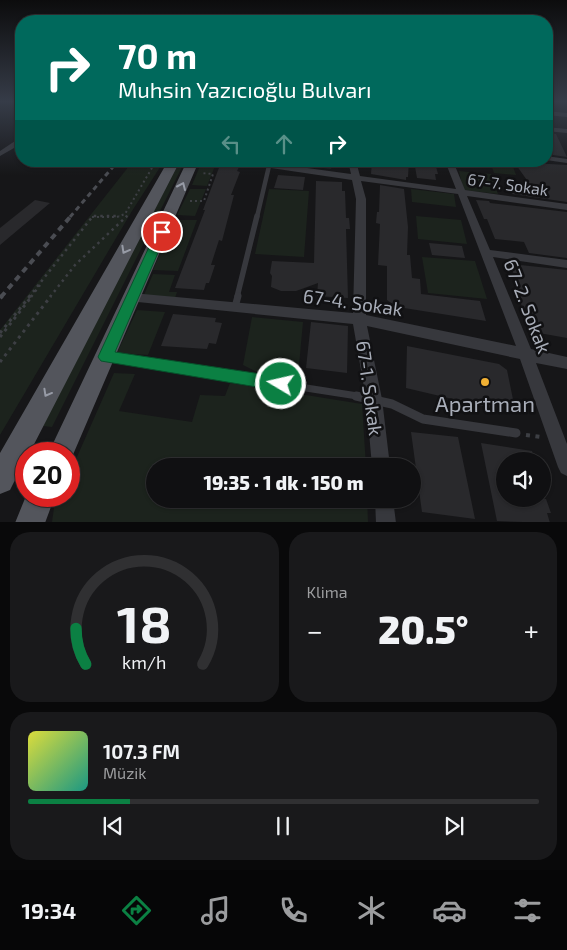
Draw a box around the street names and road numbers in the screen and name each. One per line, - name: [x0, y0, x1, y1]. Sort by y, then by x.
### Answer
- street label: 67-7. Sokak: [466, 169, 550, 199]
- street label: 67-2. Sokak: [499, 256, 557, 357]
- street label: 67-4. Sokak: [302, 284, 405, 320]
- street label: 67-1. Sokak: [352, 339, 388, 437]

